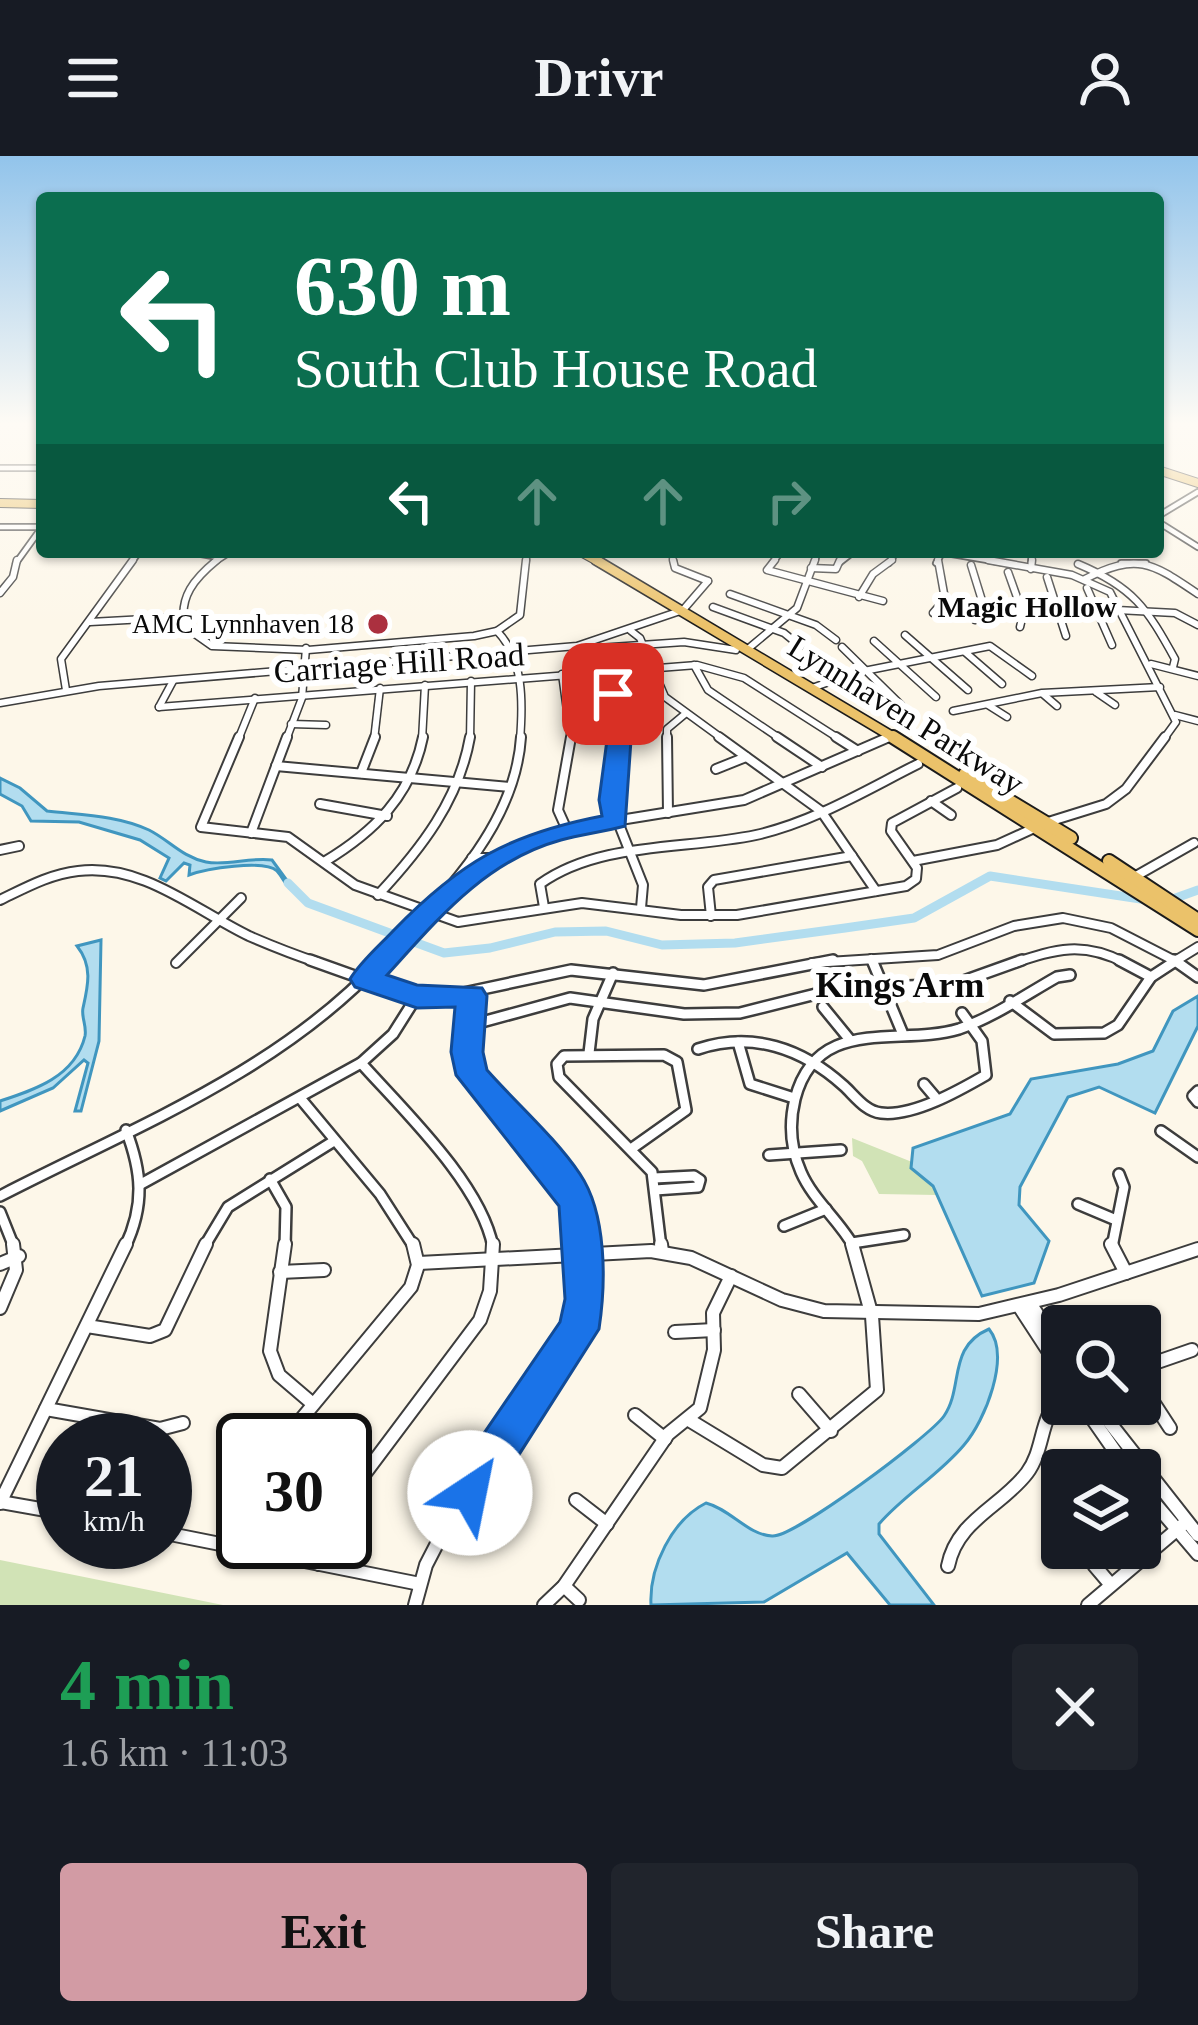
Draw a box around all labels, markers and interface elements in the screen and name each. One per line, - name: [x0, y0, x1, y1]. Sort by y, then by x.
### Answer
- icon: menu: [60, 45, 126, 111]
- icon: person: [1072, 45, 1138, 111]
- text: Drivr: [535, 48, 663, 108]
- icon: left: [96, 240, 252, 396]
- text: 630 m: [294, 240, 511, 333]
- text: South Club House Road: [294, 339, 818, 399]
- icon: left: [378, 468, 444, 534]
- icon: ahead: [504, 468, 570, 534]
- icon: ahead: [630, 468, 696, 534]
- icon: right: [756, 468, 822, 534]
- district label: Magic Hollow: [937, 590, 1117, 623]
- place label: AMC Lynnhaven 18: [132, 609, 354, 639]
- marker: AMC Lynnhaven 18: [365, 611, 391, 637]
- street label: Lynnhaven Parkway: [782, 628, 1031, 802]
- street label: Carriage Hill Road: [273, 636, 526, 690]
- pin: [562, 643, 664, 745]
- icon: arrive: [580, 661, 646, 727]
- district label: Kings Arm: [815, 965, 985, 1005]
- map controls: [1041, 1305, 1161, 1569]
- button: search: [1041, 1305, 1161, 1425]
- speed limit sign: 30: [216, 1413, 372, 1569]
- position arrow: [407, 1430, 533, 1556]
- text: 21: [84, 1443, 144, 1509]
- button: layers: [1041, 1449, 1161, 1569]
- text: km/h: [83, 1504, 145, 1537]
- button: close: [1012, 1644, 1138, 1770]
- text: 4 min: [60, 1645, 234, 1725]
- text: 1.6 km · 11:03: [60, 1731, 288, 1774]
- button: Exit: [60, 1863, 587, 2001]
- button: Share: [611, 1863, 1138, 2001]

